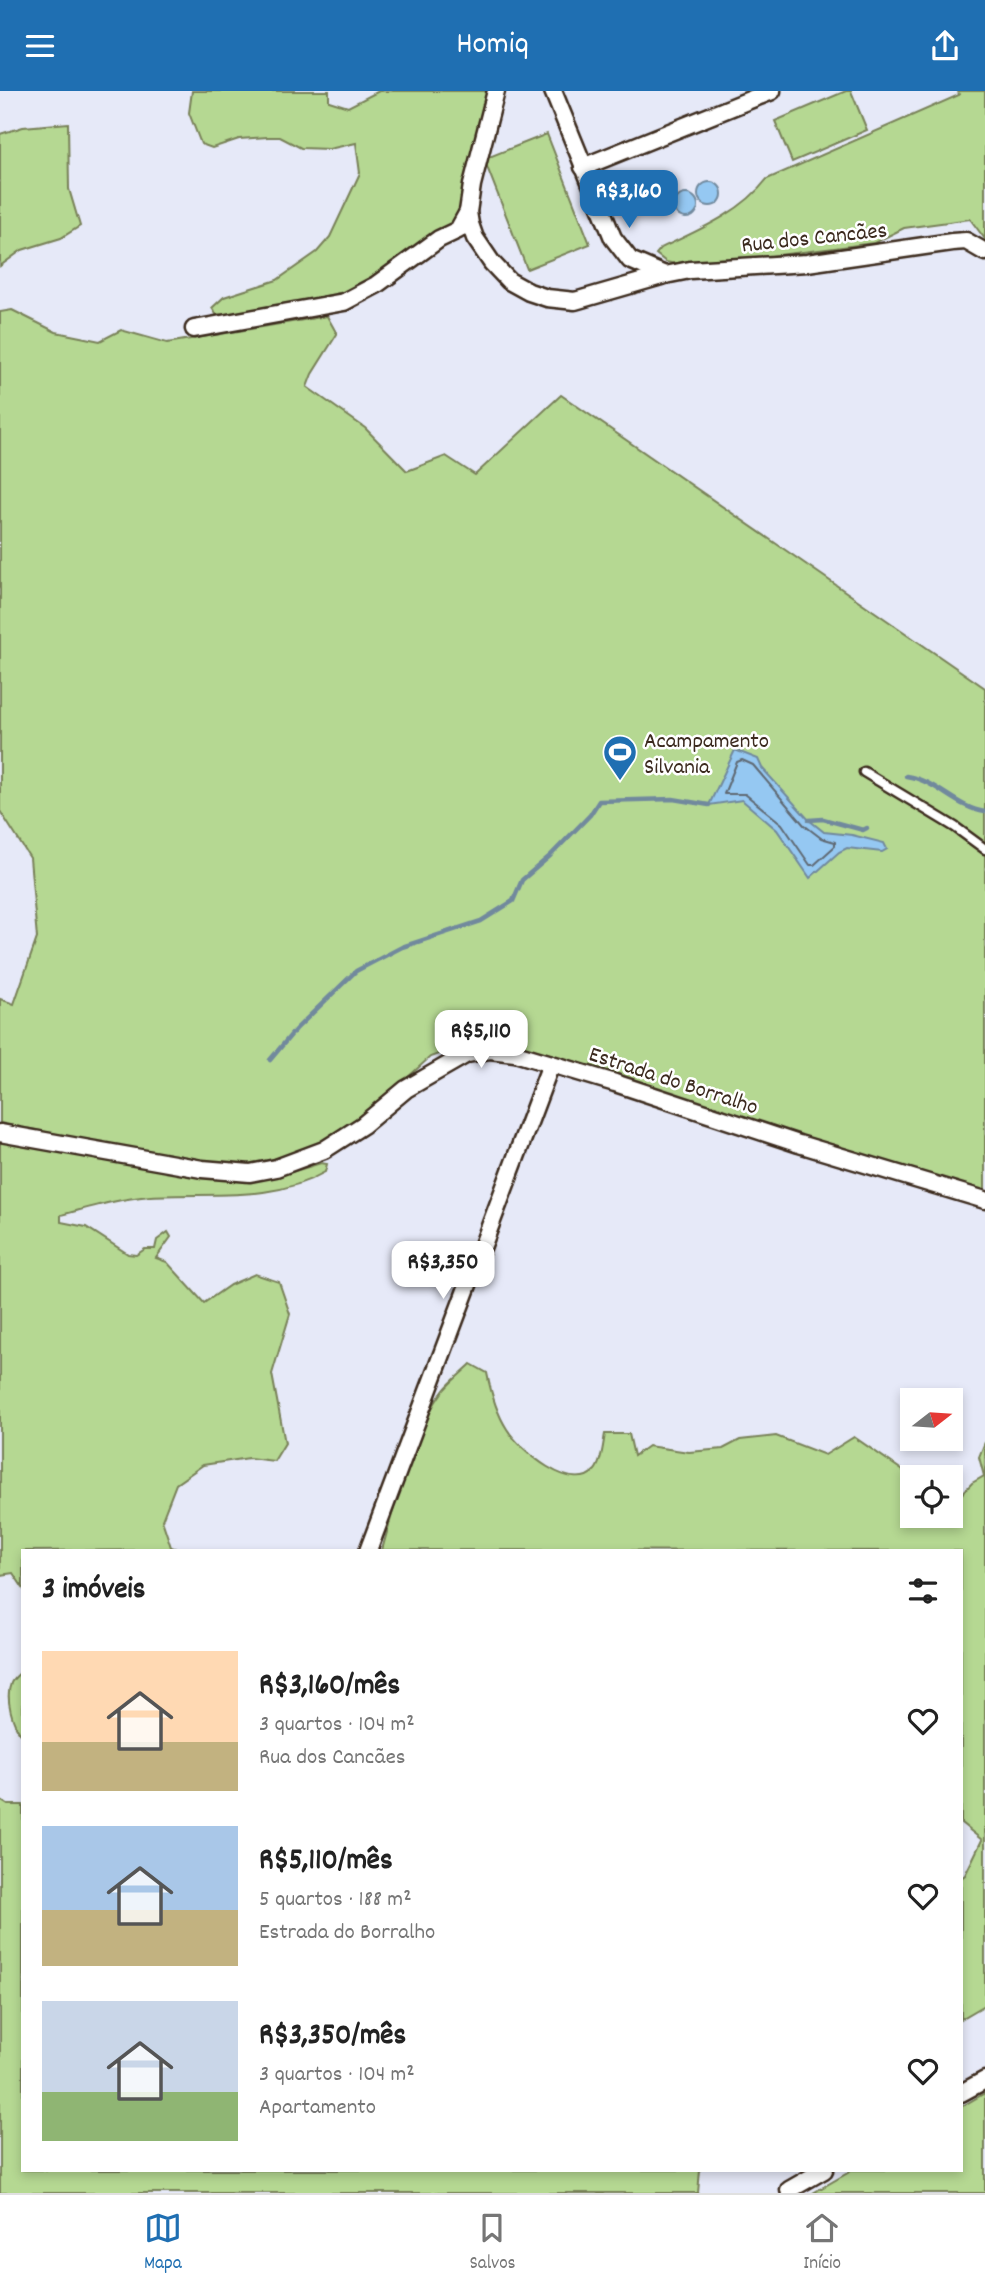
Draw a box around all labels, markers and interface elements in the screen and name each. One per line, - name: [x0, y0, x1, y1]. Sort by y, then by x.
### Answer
- text: Homiq: [456, 23, 529, 69]
- icon: menu: [21, 27, 59, 65]
- icon: share: [926, 27, 964, 65]
- pin: R$3,160: [564, 171, 694, 230]
- text: R$3,160: [596, 176, 662, 209]
- street label: Rua dos Cancães: [740, 215, 889, 264]
- place label: Acampamento Silvania: [644, 726, 769, 785]
- sports icon: Acampamento Silvania: [601, 733, 639, 782]
- pin: R$5,110: [416, 1011, 546, 1070]
- text: R$5,110: [451, 1016, 511, 1049]
- street label: Estrada do Borralho: [584, 1039, 762, 1125]
- pin: R$3,350: [378, 1241, 508, 1301]
- text: R$3,350: [408, 1247, 478, 1280]
- north arrow: [900, 1388, 962, 1451]
- map controls: [900, 1388, 963, 1528]
- button: locate: [900, 1465, 963, 1528]
- text: 3 imóveis: [42, 1570, 145, 1613]
- icon: filters: [904, 1572, 942, 1610]
- text: R$3,160/mês: [259, 1666, 400, 1709]
- icon: home: [98, 1679, 182, 1763]
- icon: heart: [904, 1702, 942, 1740]
- text: 3 quartos · 104 m²: [259, 1709, 415, 1742]
- text: Rua dos Cancães: [259, 1742, 405, 1775]
- text: R$5,110/mês: [259, 1841, 393, 1884]
- icon: home: [98, 1854, 182, 1938]
- icon: heart: [904, 1877, 942, 1915]
- text: 5 quartos · 188 m²: [259, 1884, 412, 1917]
- text: Estrada do Borralho: [259, 1917, 435, 1950]
- text: R$3,350/mês: [259, 2016, 406, 2059]
- icon: home: [98, 2029, 182, 2113]
- icon: heart: [904, 2052, 942, 2090]
- text: 3 quartos · 104 m²: [259, 2059, 415, 2092]
- text: Apartamento: [259, 2092, 376, 2125]
- tab: Mapa: [144, 2209, 182, 2278]
- tab: Salvos: [469, 2209, 516, 2278]
- tab: Início: [803, 2209, 841, 2278]

